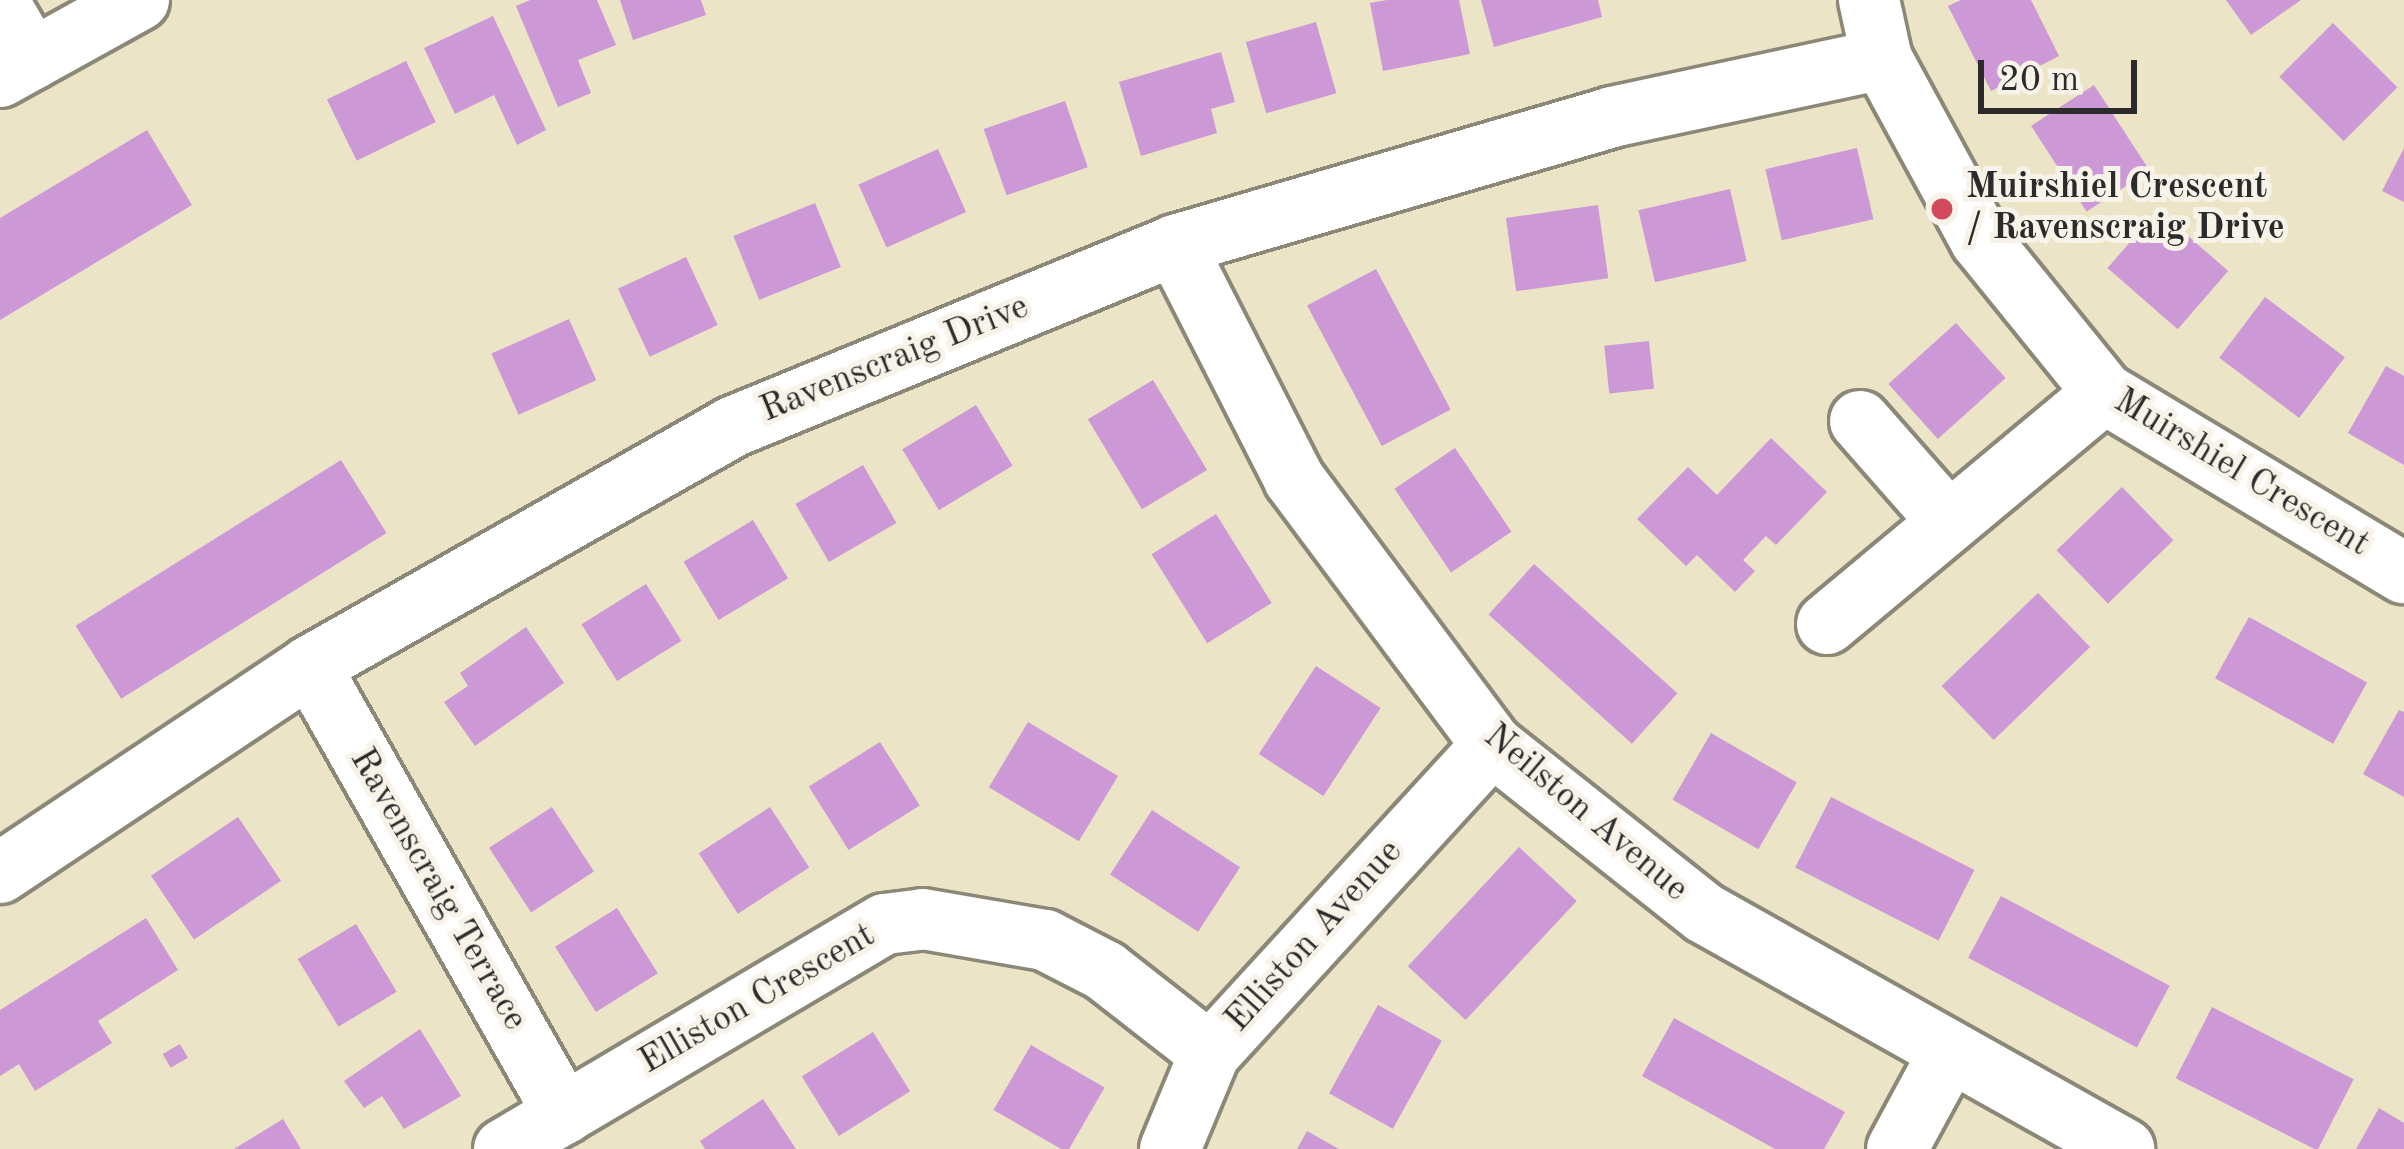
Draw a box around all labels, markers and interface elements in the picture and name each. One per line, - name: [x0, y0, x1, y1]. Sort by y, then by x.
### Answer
- scale bar: [1984, 36, 2143, 110]
- text: 20 m: [1999, 63, 2079, 99]
- place label: Muirshiel Crescent / Ravenscraig Drive: [1966, 166, 2285, 251]
- marker: Muirshiel Crescent / Ravenscraig Drive: [1929, 196, 1955, 222]
- street label: Ravenscraig Drive: [755, 287, 1035, 433]
- street label: Muirshiel Crescent: [2105, 381, 2377, 567]
- street label: Neilston Avenue: [1474, 716, 1696, 912]
- street label: Ravenscraig Terrace: [339, 741, 535, 1039]
- street label: Elliston Avenue: [1217, 832, 1413, 1042]
- street label: Elliston Crescent: [632, 915, 884, 1085]

